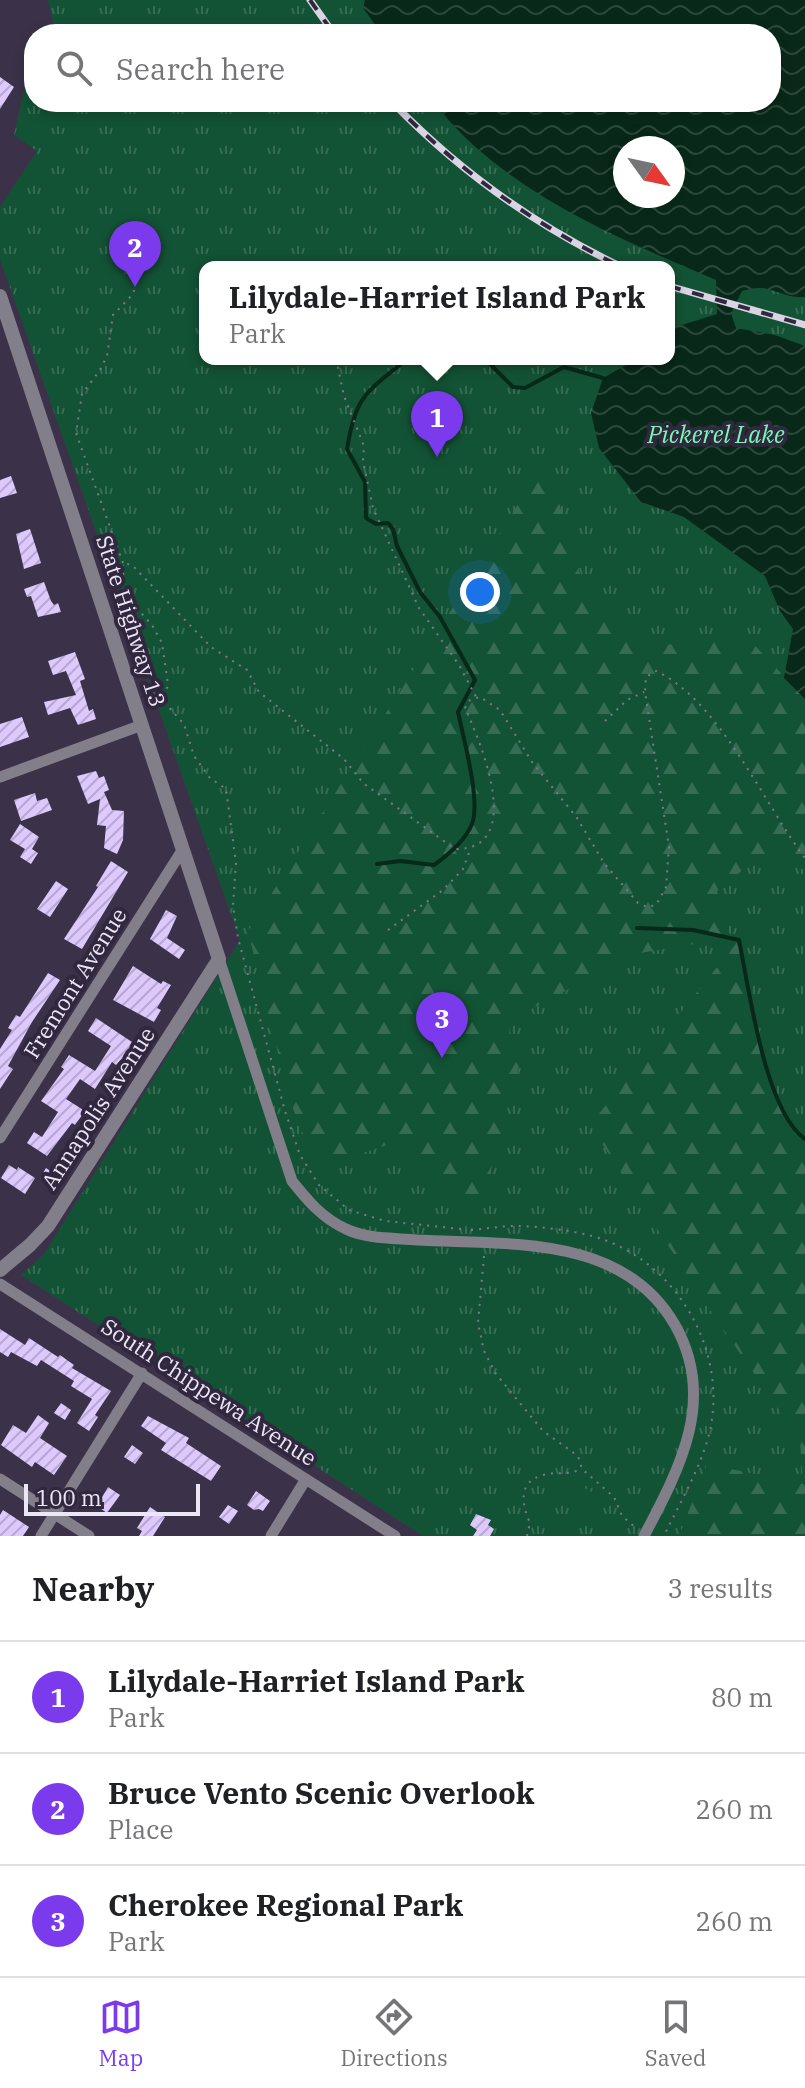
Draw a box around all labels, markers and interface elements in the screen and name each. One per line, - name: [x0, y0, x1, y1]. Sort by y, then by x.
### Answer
- search box: [24, 24, 781, 112]
- icon: search: [52, 46, 96, 90]
- text: Search here: [116, 49, 285, 88]
- north arrow: [613, 136, 685, 208]
- pin: 2: [109, 221, 161, 287]
- popup: [199, 261, 675, 365]
- text: Lilydale-Harriet Island Park: [229, 277, 645, 316]
- text: Park: [229, 316, 286, 350]
- pin: 1: [411, 391, 463, 457]
- water label: Pickerel Lake: [646, 418, 785, 450]
- street label: State Highway 13: [90, 531, 173, 710]
- your location: [460, 572, 500, 612]
- street label: Fremont Avenue: [17, 902, 133, 1064]
- pin: 3: [416, 992, 468, 1058]
- street label: Annapolis Avenue: [34, 1021, 161, 1194]
- street label: South Chippewa Avenue: [96, 1311, 322, 1472]
- scale bar: [24, 1480, 200, 1516]
- text: 100 m: [36, 1483, 102, 1512]
- text: Nearby: [32, 1566, 154, 1610]
- text: 3 results: [667, 1571, 773, 1605]
- text: Lilydale-Harriet Island Park: [108, 1661, 524, 1700]
- text: 1: [50, 1680, 66, 1714]
- text: 80 m: [711, 1680, 773, 1714]
- text: Park: [108, 1700, 165, 1734]
- text: Bruce Vento Scenic Overlook: [108, 1773, 534, 1812]
- text: 2: [50, 1792, 66, 1826]
- text: 260 m: [695, 1792, 773, 1826]
- text: Place: [108, 1812, 173, 1846]
- text: Cherokee Regional Park: [108, 1885, 463, 1924]
- text: 3: [50, 1904, 66, 1938]
- text: 260 m: [695, 1904, 773, 1938]
- text: Park: [108, 1924, 165, 1958]
- tab: Map: [99, 1995, 143, 2072]
- tab: Directions: [340, 1995, 448, 2072]
- tab: Saved: [645, 1995, 706, 2072]

